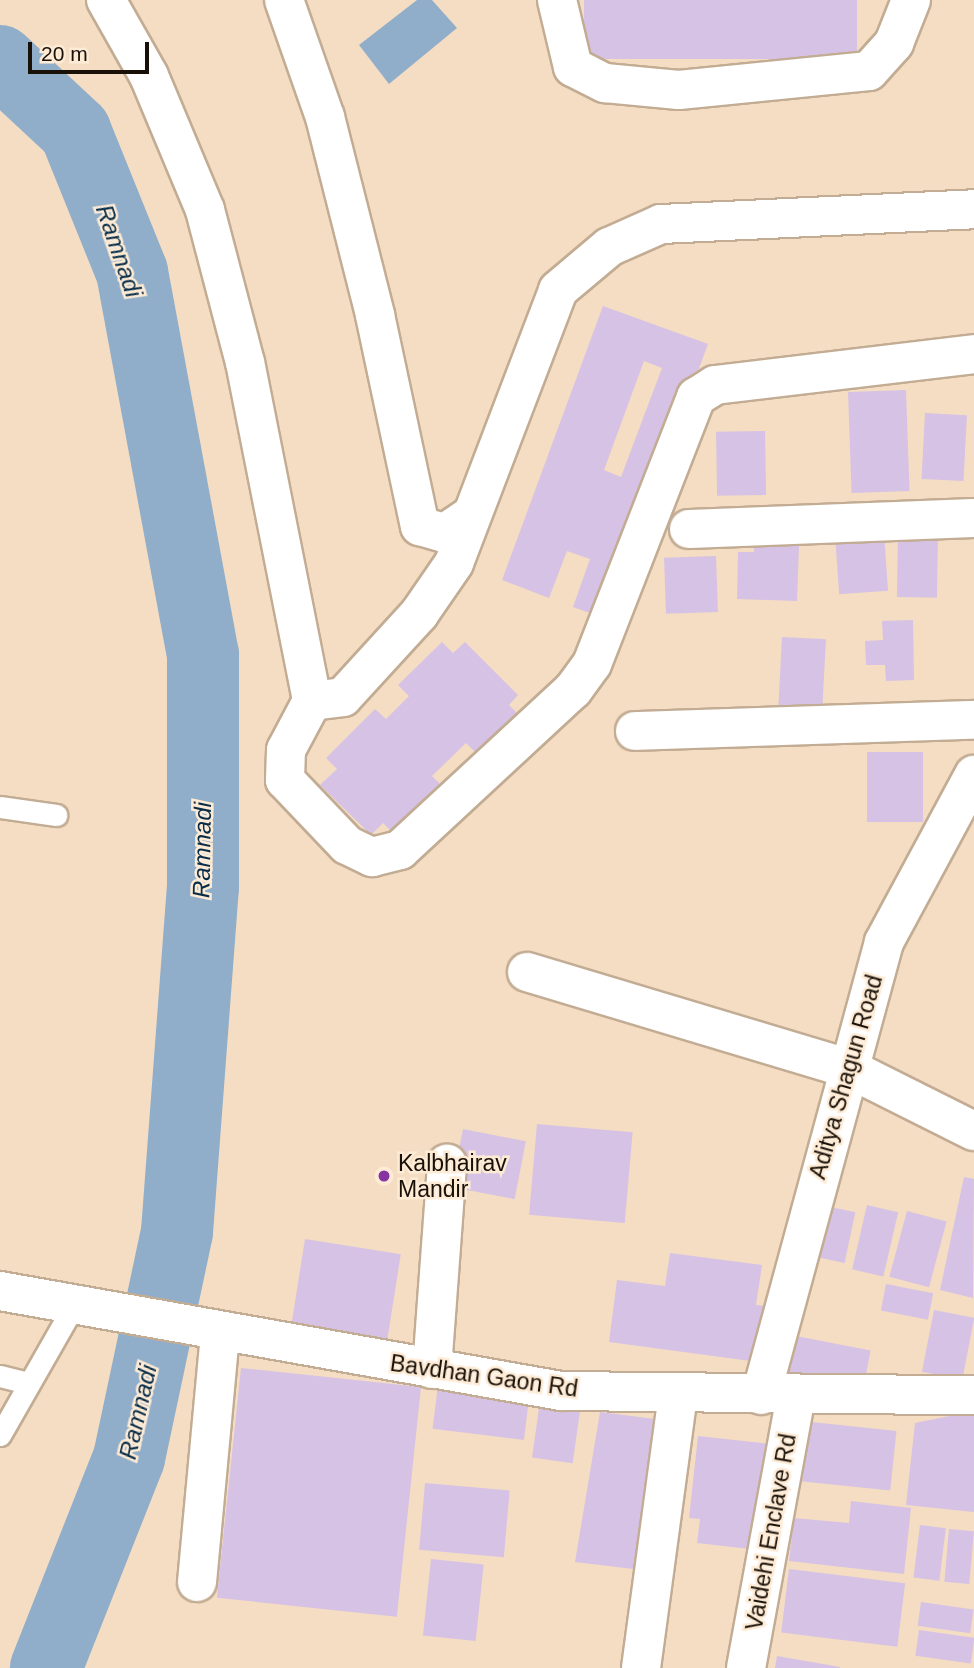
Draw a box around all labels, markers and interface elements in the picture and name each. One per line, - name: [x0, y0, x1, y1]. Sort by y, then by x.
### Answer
- scale bar: [32, 28, 152, 72]
- text: 20 m: [41, 42, 88, 65]
- water label: Ramnadi: [90, 201, 148, 301]
- water label: Ramnadi: [187, 802, 217, 898]
- street label: Aditya Shagun Road: [804, 972, 888, 1182]
- place label: Kalbhairav Mandir: [398, 1149, 507, 1203]
- marker: Kalbhairav Mandir: [376, 1168, 392, 1184]
- street label: Bavdhan Gaon Rd: [388, 1349, 580, 1403]
- water label: Ramnadi: [113, 1362, 163, 1462]
- street label: Vaidehi Enclave Rd: [740, 1432, 802, 1632]

